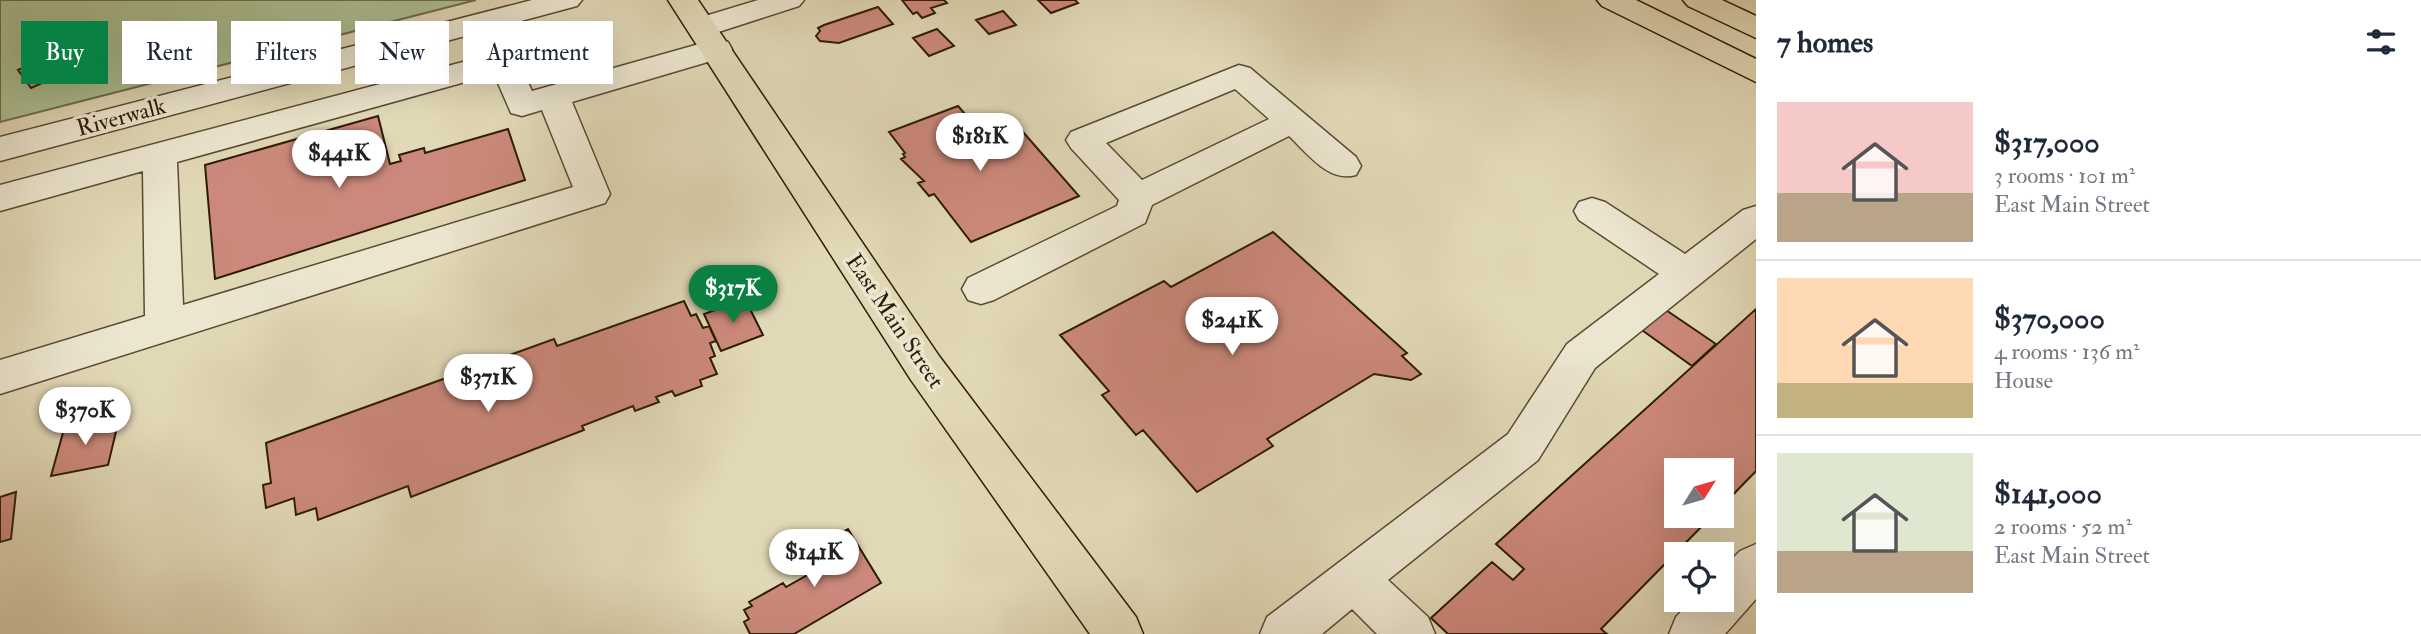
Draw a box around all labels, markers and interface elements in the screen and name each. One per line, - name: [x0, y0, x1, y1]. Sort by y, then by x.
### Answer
- chip: Buy: [21, 21, 108, 84]
- chip: Rent: [122, 21, 217, 84]
- chip: Filters: [231, 21, 341, 84]
- chip: New: [355, 21, 449, 84]
- chip: Apartment: [463, 21, 613, 84]
- icon: filters: [2362, 23, 2400, 61]
- text: 7 homes: [1777, 24, 1873, 61]
- street label: Riverwalk: [73, 91, 169, 143]
- pin: $181K: [931, 114, 1029, 173]
- text: $181K: [952, 121, 1008, 150]
- text: $317,000: [1994, 124, 2100, 161]
- pin: $441K: [290, 130, 388, 190]
- icon: home: [1833, 130, 1917, 214]
- text: $441K: [308, 138, 370, 167]
- text: 3 rooms · 101 m²: [1994, 161, 2135, 190]
- text: East Main Street: [1994, 190, 2150, 219]
- street label: East Main Street: [839, 248, 951, 394]
- pin: $317K: [684, 266, 782, 325]
- text: $317K: [705, 273, 761, 302]
- pin: $241K: [1183, 298, 1281, 357]
- text: $370,000: [1994, 300, 2105, 337]
- text: $241K: [1201, 305, 1263, 334]
- icon: home: [1833, 306, 1917, 390]
- text: 4 rooms · 136 m²: [1994, 337, 2140, 366]
- pin: $371K: [439, 354, 537, 414]
- text: $371K: [460, 362, 516, 391]
- text: House: [1994, 366, 2053, 395]
- pin: $370K: [36, 388, 134, 447]
- text: $370K: [55, 395, 115, 424]
- north arrow: [1664, 458, 1734, 528]
- map controls: [1664, 458, 1734, 612]
- text: $141,000: [1994, 475, 2102, 512]
- icon: home: [1833, 481, 1917, 565]
- text: 2 rooms · 52 m²: [1994, 512, 2132, 541]
- pin: $141K: [765, 530, 863, 589]
- text: $141K: [785, 537, 843, 566]
- text: East Main Street: [1994, 541, 2150, 570]
- button: locate: [1664, 542, 1734, 612]

